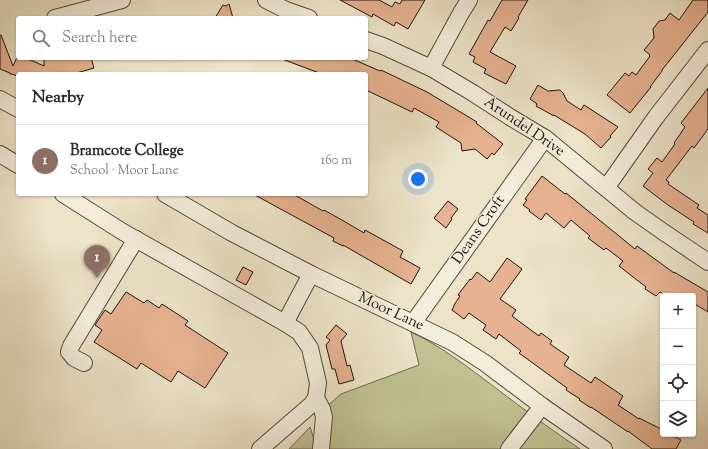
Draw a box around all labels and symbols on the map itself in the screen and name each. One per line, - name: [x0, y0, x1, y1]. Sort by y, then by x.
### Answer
- street label: Arundel Drive: [479, 92, 569, 162]
- your location: [408, 169, 428, 189]
- street label: Deans Croft: [448, 191, 510, 269]
- pin: 1: [84, 245, 110, 278]
- street label: Moor Lane: [355, 288, 427, 336]

